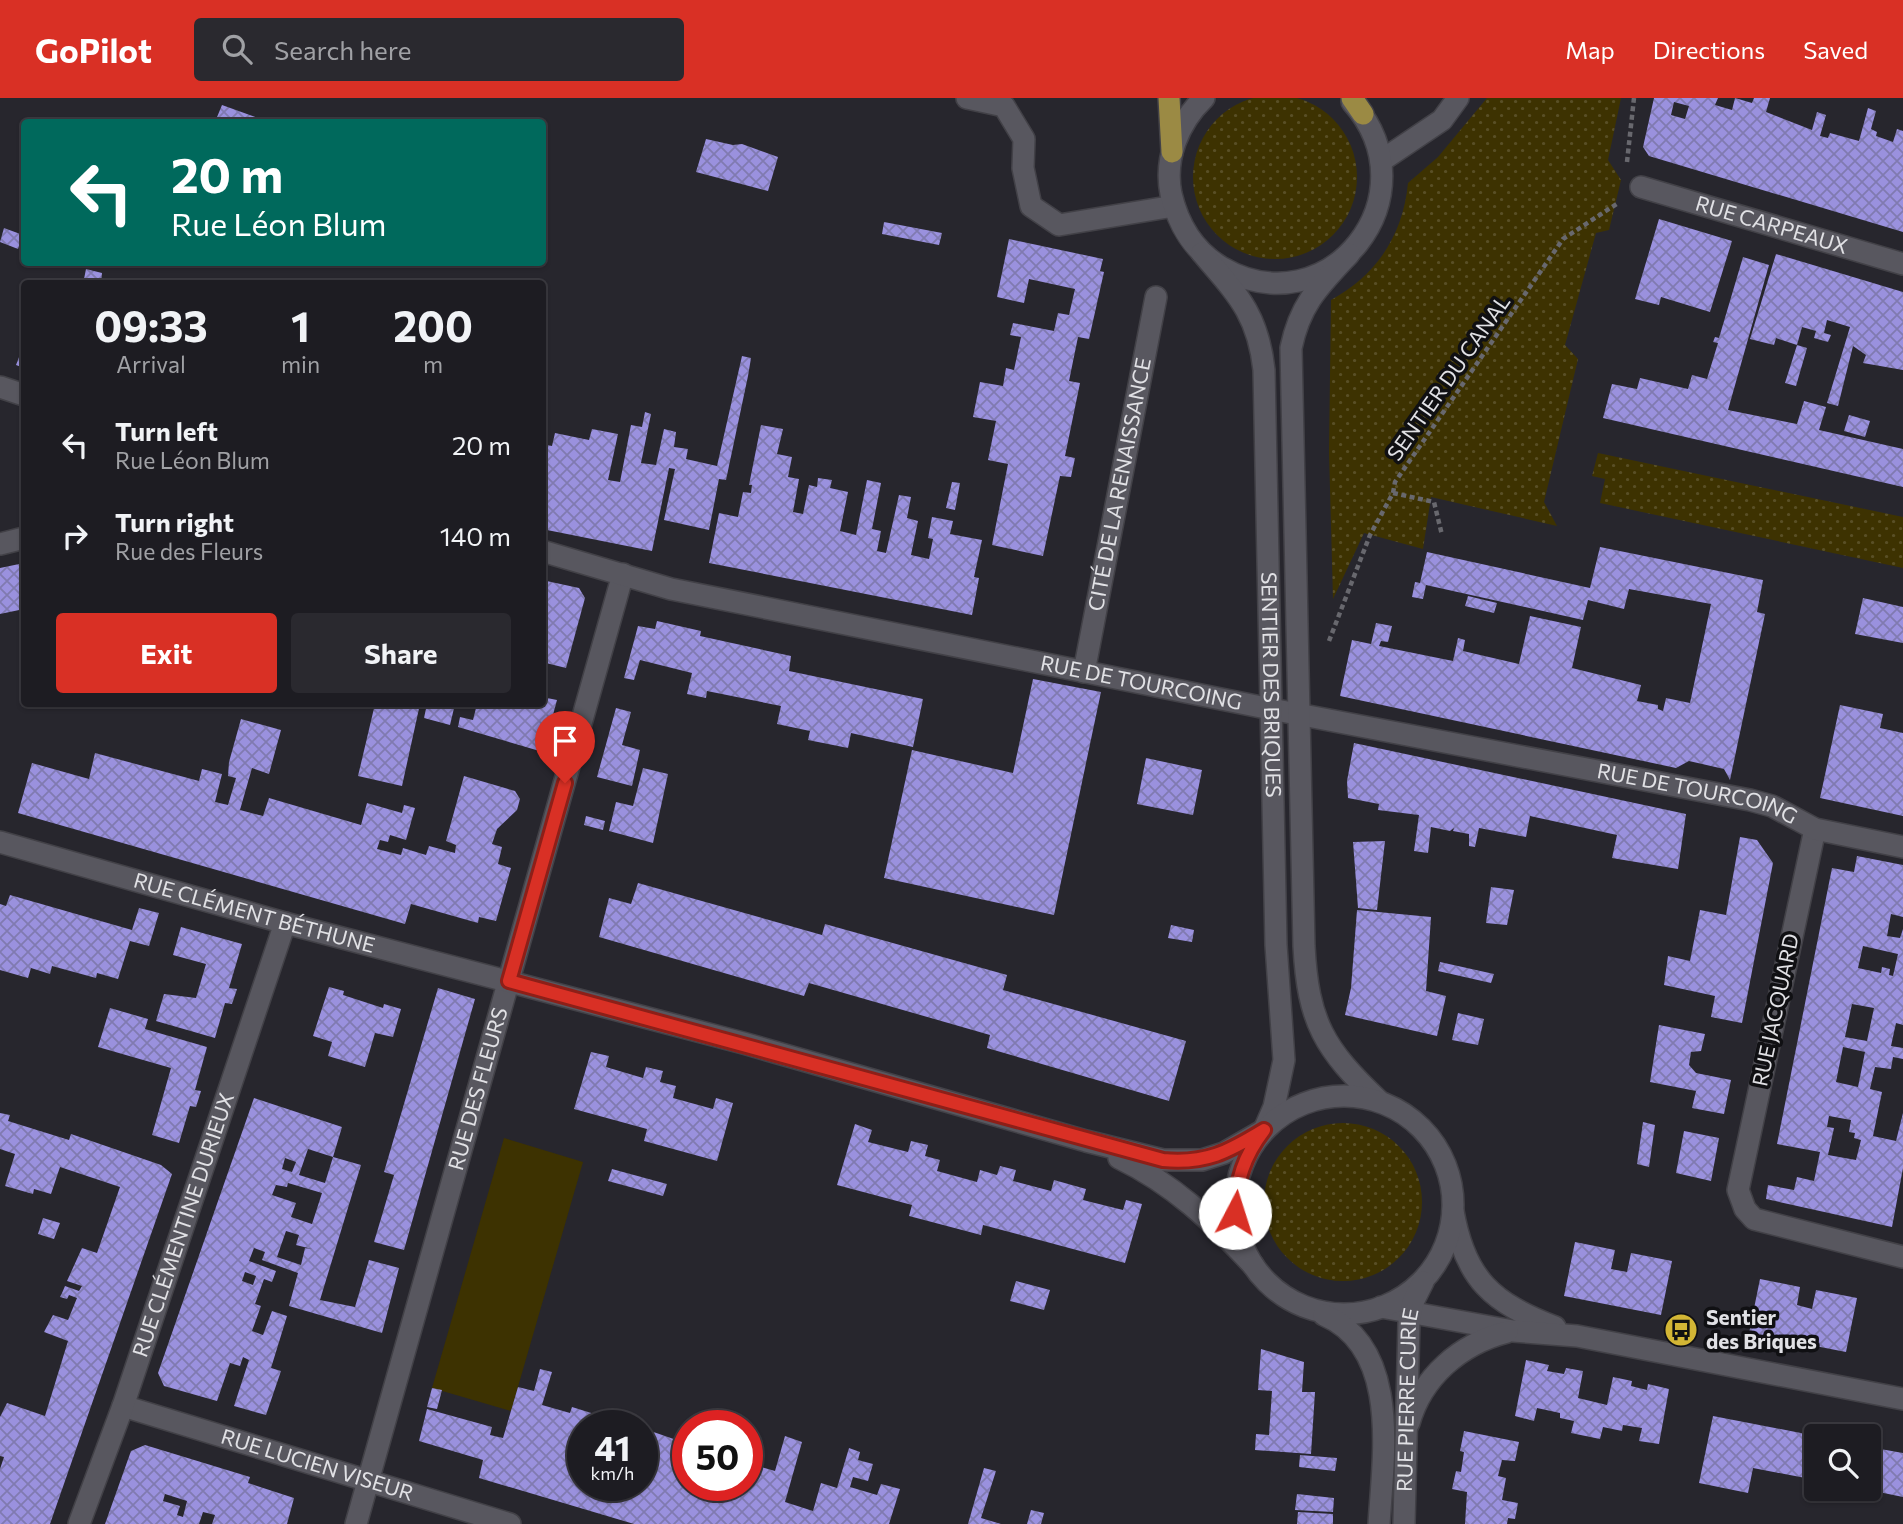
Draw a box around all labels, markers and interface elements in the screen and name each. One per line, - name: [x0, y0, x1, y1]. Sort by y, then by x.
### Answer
- search box: [194, 18, 684, 81]
- text: GoPilot: [35, 29, 152, 70]
- icon: search: [218, 30, 256, 68]
- text: Search here: [274, 34, 411, 65]
- text: Map: [1565, 35, 1615, 64]
- text: Directions: [1653, 35, 1765, 64]
- text: Saved: [1803, 35, 1868, 64]
- text: 20 m: [171, 143, 283, 203]
- icon: left: [56, 147, 147, 238]
- street label: RUE CARPEAUX: [1693, 190, 1851, 258]
- text: Rue Léon Blum: [171, 203, 387, 243]
- street label: SENTIER DU CANAL: [1381, 289, 1514, 465]
- text: 09:33: [94, 299, 208, 351]
- text: 1: [291, 299, 310, 351]
- text: 200: [393, 299, 473, 351]
- text: Arrival: [116, 350, 186, 378]
- text: min: [281, 350, 320, 378]
- text: m: [423, 350, 443, 378]
- street label: CITÉ DE LA RENAISSANCE: [1082, 355, 1155, 613]
- text: Turn left: [115, 415, 218, 446]
- icon: left: [56, 426, 94, 464]
- text: 20 m: [452, 429, 511, 460]
- text: Rue Léon Blum: [115, 446, 270, 474]
- text: Turn right: [115, 506, 234, 537]
- icon: right: [56, 517, 94, 555]
- text: 140 m: [440, 520, 511, 551]
- text: Rue des Fleurs: [115, 537, 263, 565]
- street label: SENTIER DES BRIQUES: [1257, 572, 1287, 798]
- button: Exit: [56, 613, 277, 693]
- button: Share: [291, 613, 511, 693]
- street label: RUE DE TOURCOING: [1038, 649, 1245, 714]
- pin: [535, 711, 595, 783]
- icon: arrive: [546, 722, 584, 760]
- street label: RUE DE TOURCOING: [1595, 757, 1802, 828]
- street label: RUE CLÉMENT BÉTHUNE: [131, 867, 378, 957]
- street label: RUE JACQUARD: [1746, 931, 1803, 1088]
- street label: RUE DES FLEURS: [442, 1004, 512, 1173]
- street label: RUE CLÉMENTINE DURIEUX: [126, 1089, 238, 1360]
- position arrow: [1198, 1176, 1272, 1250]
- place label: Sentier des Briques: [1706, 1304, 1817, 1353]
- street label: RUE PIERRE CURIE: [1391, 1306, 1423, 1492]
- bus stop icon: Sentier des Briques: [1662, 1311, 1700, 1349]
- speed limit sign: 50: [672, 1410, 763, 1501]
- street label: RUE LUCIEN VISEUR: [218, 1423, 417, 1505]
- map controls: [1804, 1424, 1881, 1501]
- button: search: [1804, 1424, 1881, 1501]
- text: 41: [594, 1425, 631, 1468]
- text: km/h: [591, 1462, 634, 1484]

